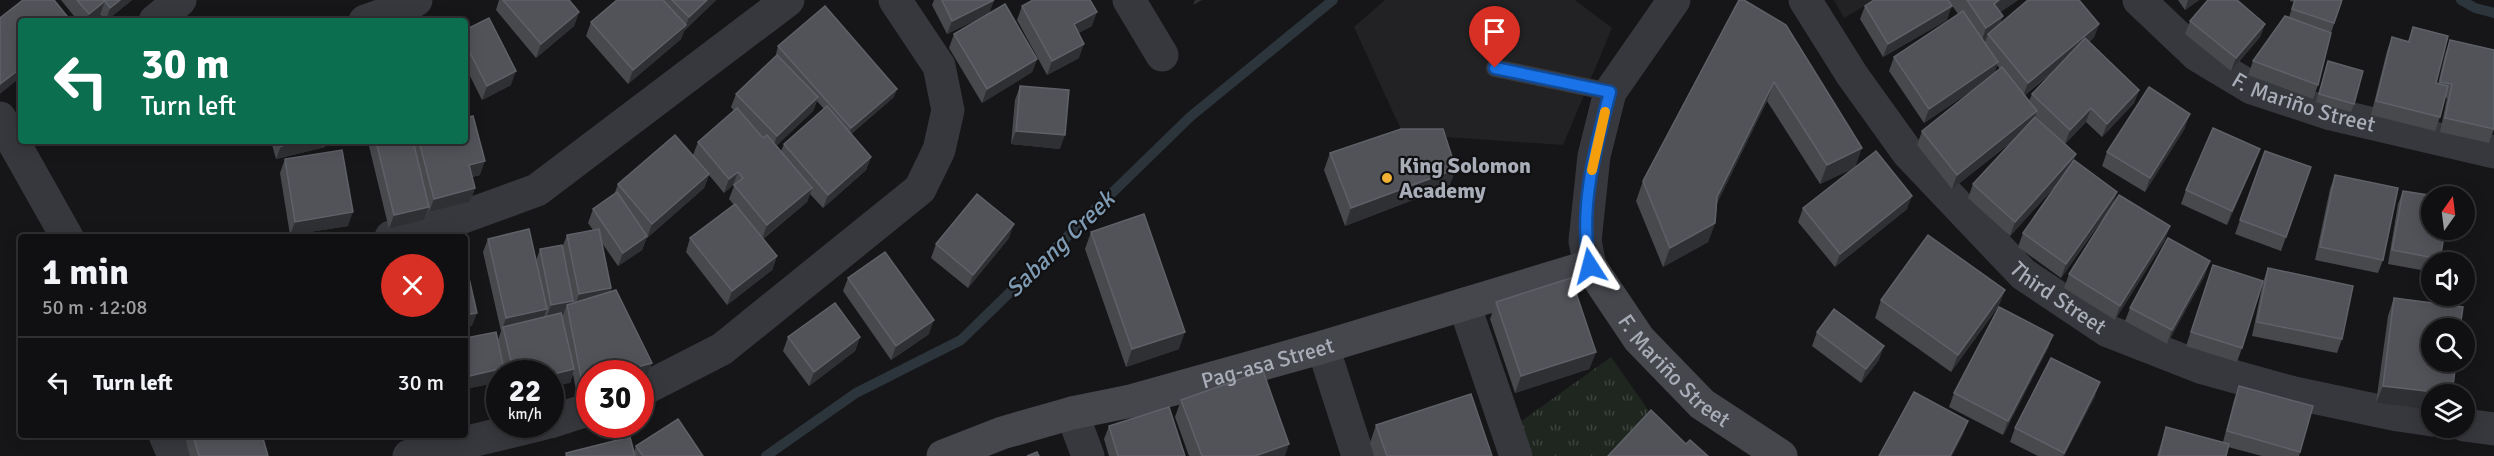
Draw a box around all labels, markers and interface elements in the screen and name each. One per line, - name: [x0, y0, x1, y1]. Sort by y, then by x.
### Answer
- pin: [1469, 6, 1520, 68]
- icon: arrive: [1478, 15, 1511, 48]
- text: 30 m: [141, 39, 230, 90]
- icon: left: [42, 42, 120, 120]
- street label: F. Mariño Street: [2227, 66, 2378, 137]
- text: Turn left: [141, 90, 236, 123]
- place label: King Solomon Academy: [1399, 152, 1531, 204]
- marker: King Solomon Academy: [1380, 171, 1394, 185]
- water label: Sabang Creek: [999, 183, 1122, 304]
- north arrow: [2421, 186, 2475, 240]
- map controls: [2421, 186, 2475, 438]
- position arrow: [1558, 234, 1622, 298]
- text: 1 min: [42, 250, 129, 295]
- button: sound: [2421, 252, 2475, 306]
- button: close: [381, 254, 444, 317]
- street label: Third Street: [2004, 255, 2112, 340]
- text: 50 m · 12:08: [42, 295, 147, 320]
- street label: F. Mariño Street: [1613, 309, 1736, 433]
- button: search: [2421, 318, 2475, 372]
- street label: Pag-asa Street: [1198, 331, 1337, 394]
- speed limit sign: 30: [576, 360, 654, 438]
- icon: left: [42, 366, 75, 399]
- text: Turn left: [93, 369, 173, 396]
- text: 30 m: [398, 369, 444, 396]
- text: 22: [509, 373, 541, 410]
- button: layers: [2421, 384, 2475, 438]
- text: km/h: [508, 405, 542, 423]

